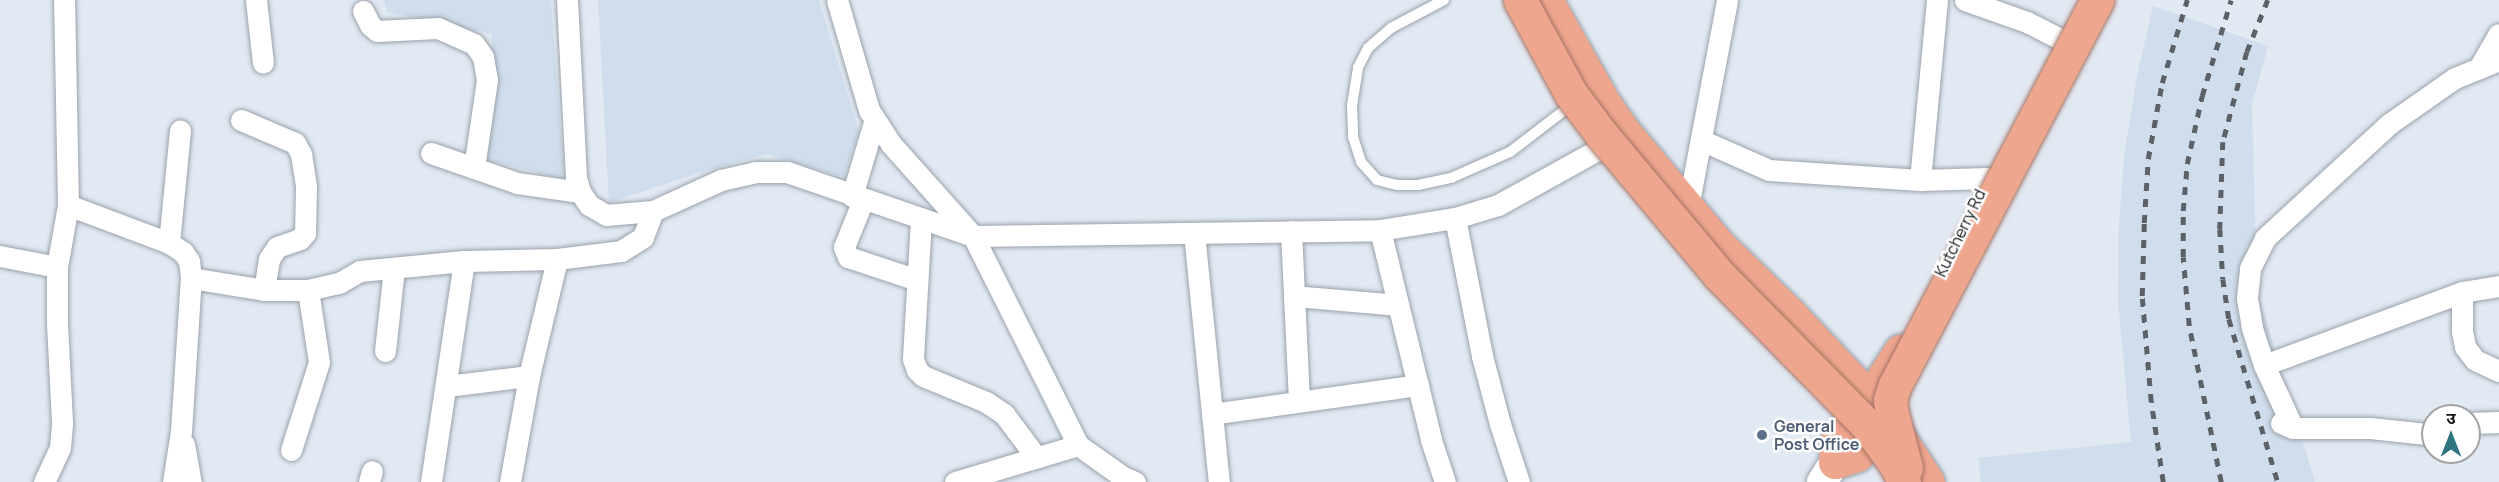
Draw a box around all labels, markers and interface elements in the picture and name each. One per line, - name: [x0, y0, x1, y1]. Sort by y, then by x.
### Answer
- street label: Kutcherry Rd: [1931, 186, 1989, 280]
- north arrow: [2421, 404, 2481, 464]
- text: उ: [2446, 407, 2456, 429]
- place label: General Post Office: [1774, 416, 1859, 454]
- marker: General Post Office: [1755, 428, 1769, 442]

